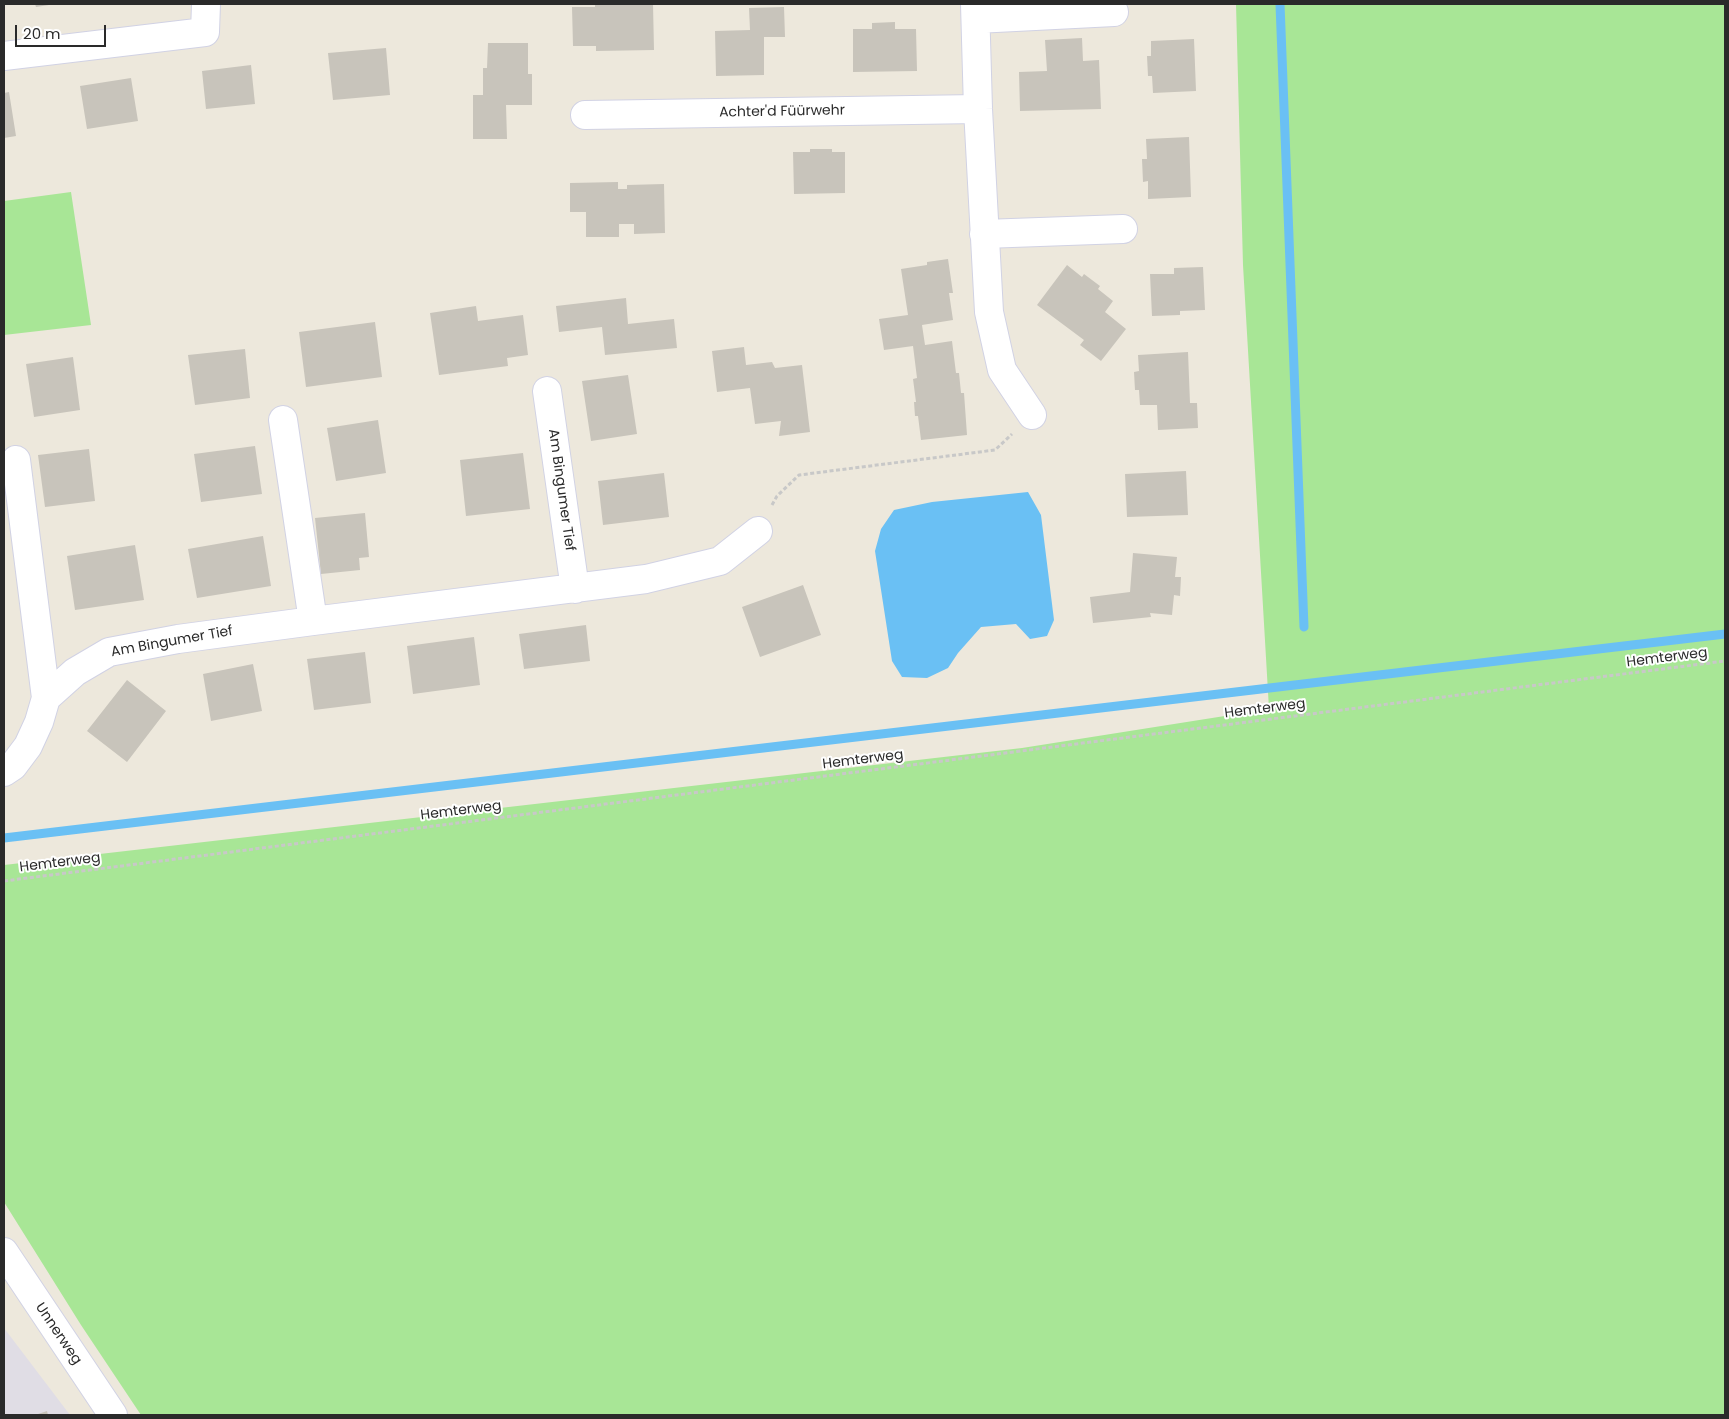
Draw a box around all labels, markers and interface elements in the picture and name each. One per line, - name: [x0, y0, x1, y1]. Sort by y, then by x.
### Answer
- scale bar: [18, 15, 109, 47]
- text: 20 m: [23, 23, 61, 44]
- street label: Achter'd Füürwehr: [719, 103, 845, 121]
- street label: Am Bingumer Tief: [544, 428, 578, 552]
- street label: Am Bingumer Tief: [110, 623, 234, 661]
- street label: Hemterweg: [1626, 645, 1708, 671]
- street label: Hemterweg: [1224, 696, 1306, 722]
- street label: Hemterweg: [822, 747, 904, 773]
- street label: Hemterweg: [420, 798, 502, 824]
- street label: Hemterweg: [19, 850, 101, 876]
- street label: Unnerweg: [31, 1300, 85, 1368]

